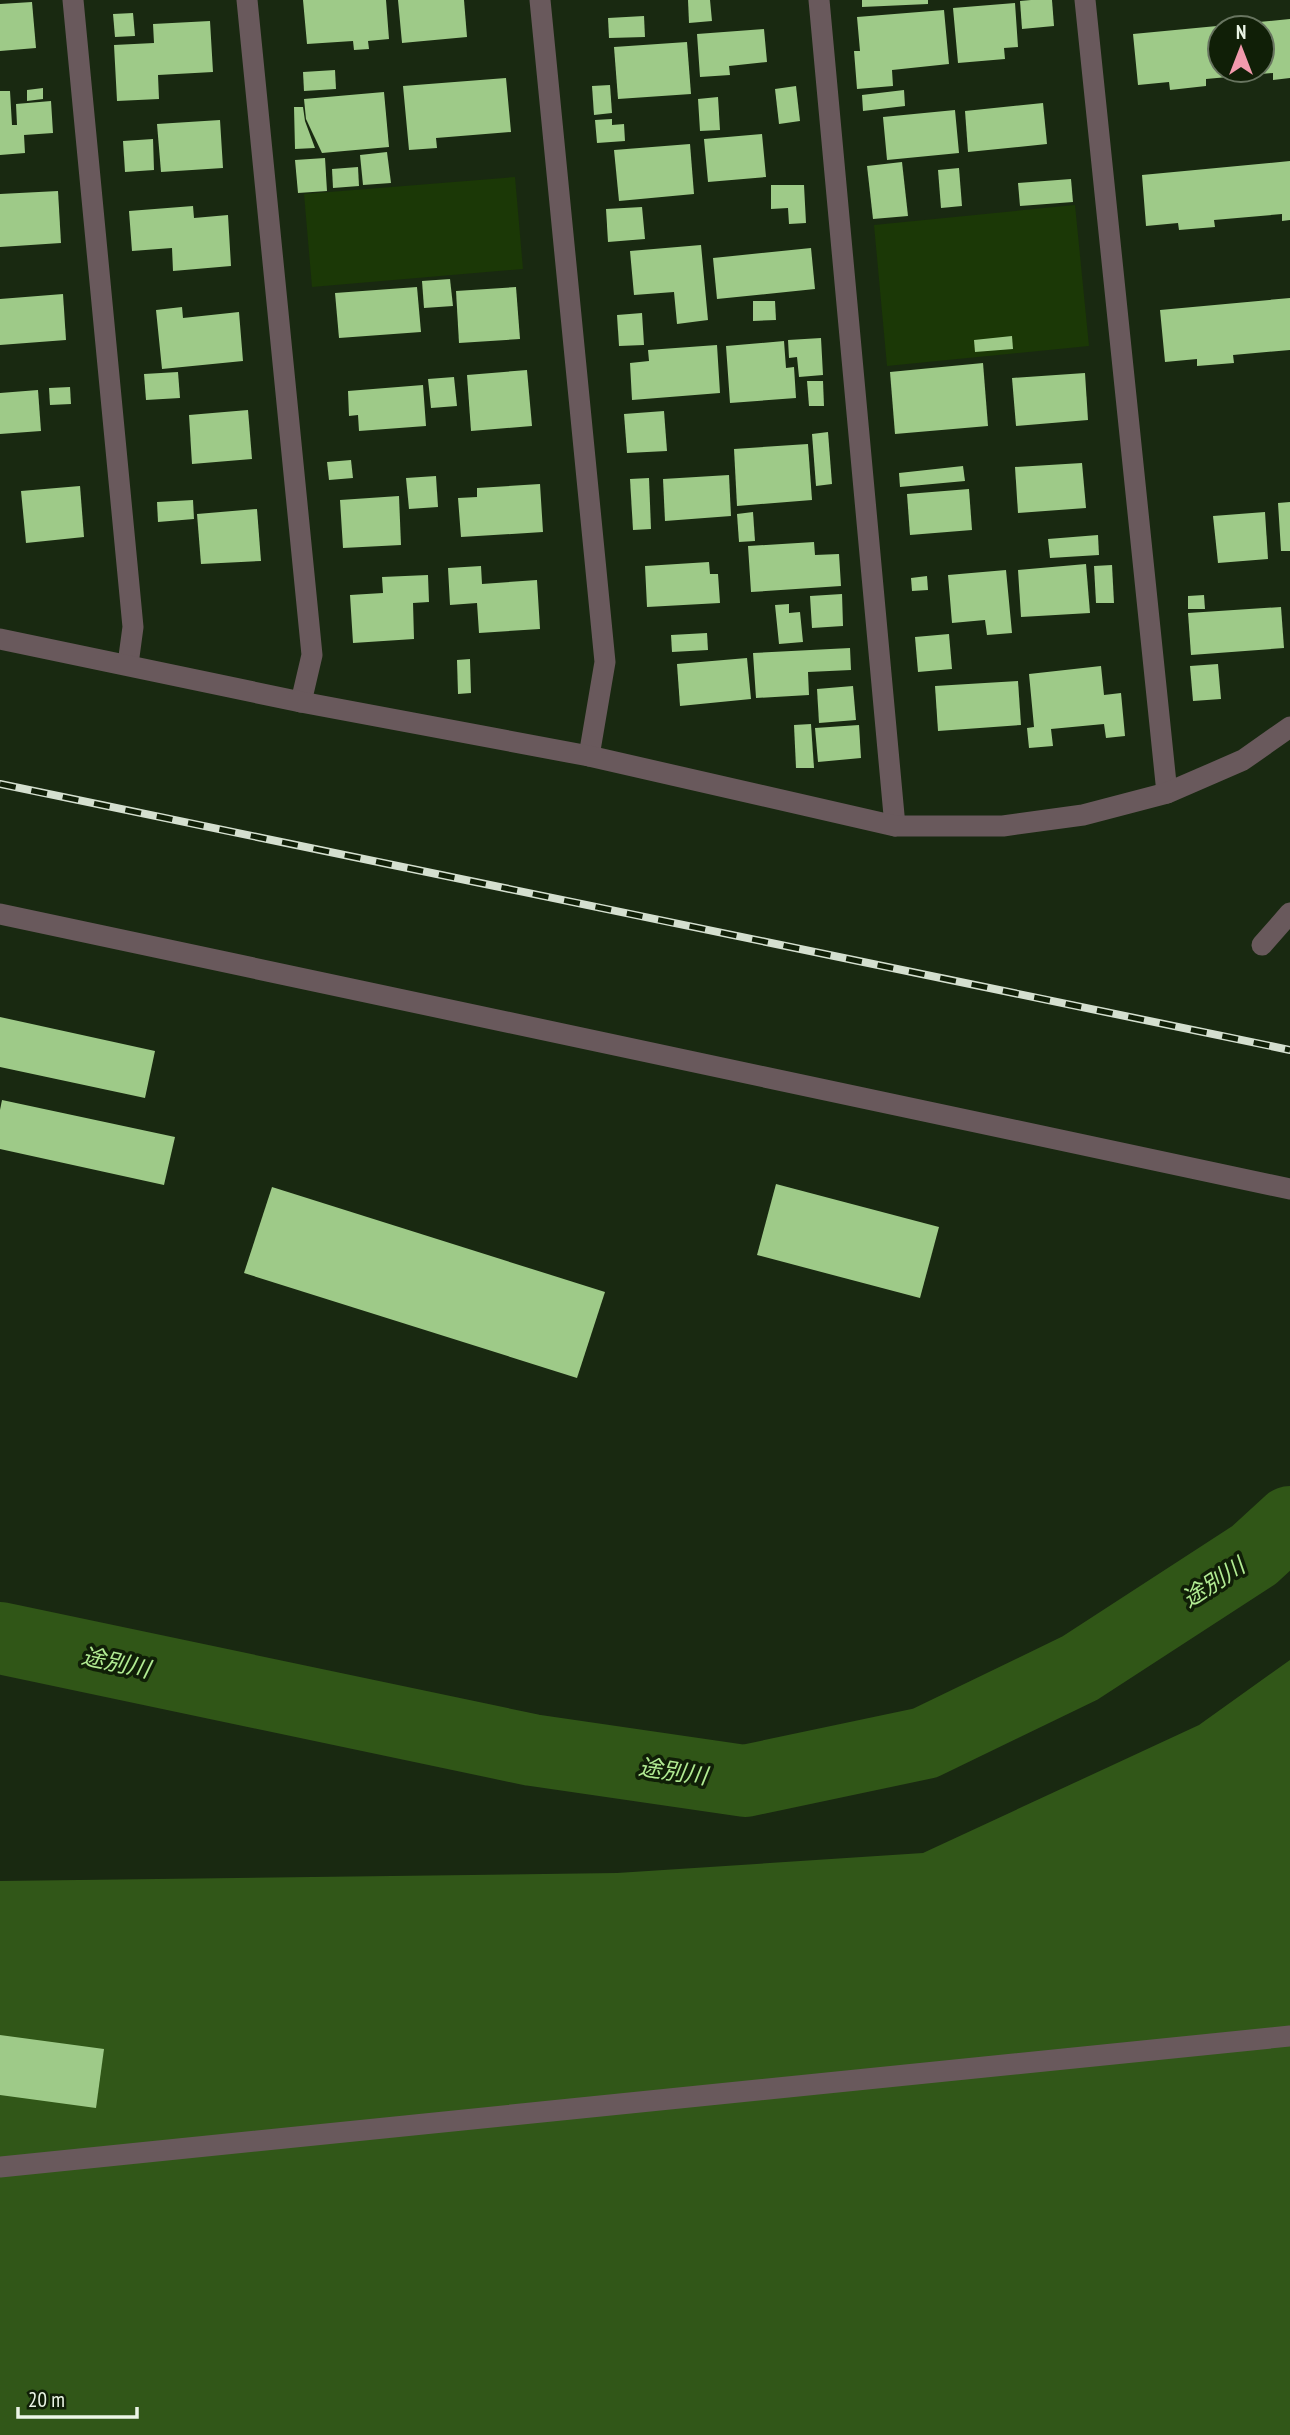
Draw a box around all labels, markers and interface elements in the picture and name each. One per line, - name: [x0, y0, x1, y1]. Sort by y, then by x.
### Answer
- north arrow: [1206, 14, 1276, 84]
- text: N: [1236, 20, 1246, 44]
- water label: 途別川: [1176, 1549, 1252, 1613]
- water label: 途別川: [79, 1641, 156, 1684]
- water label: 途別川: [637, 1752, 712, 1791]
- scale bar: [18, 2376, 136, 2420]
- text: 20 m: [28, 2386, 65, 2413]

